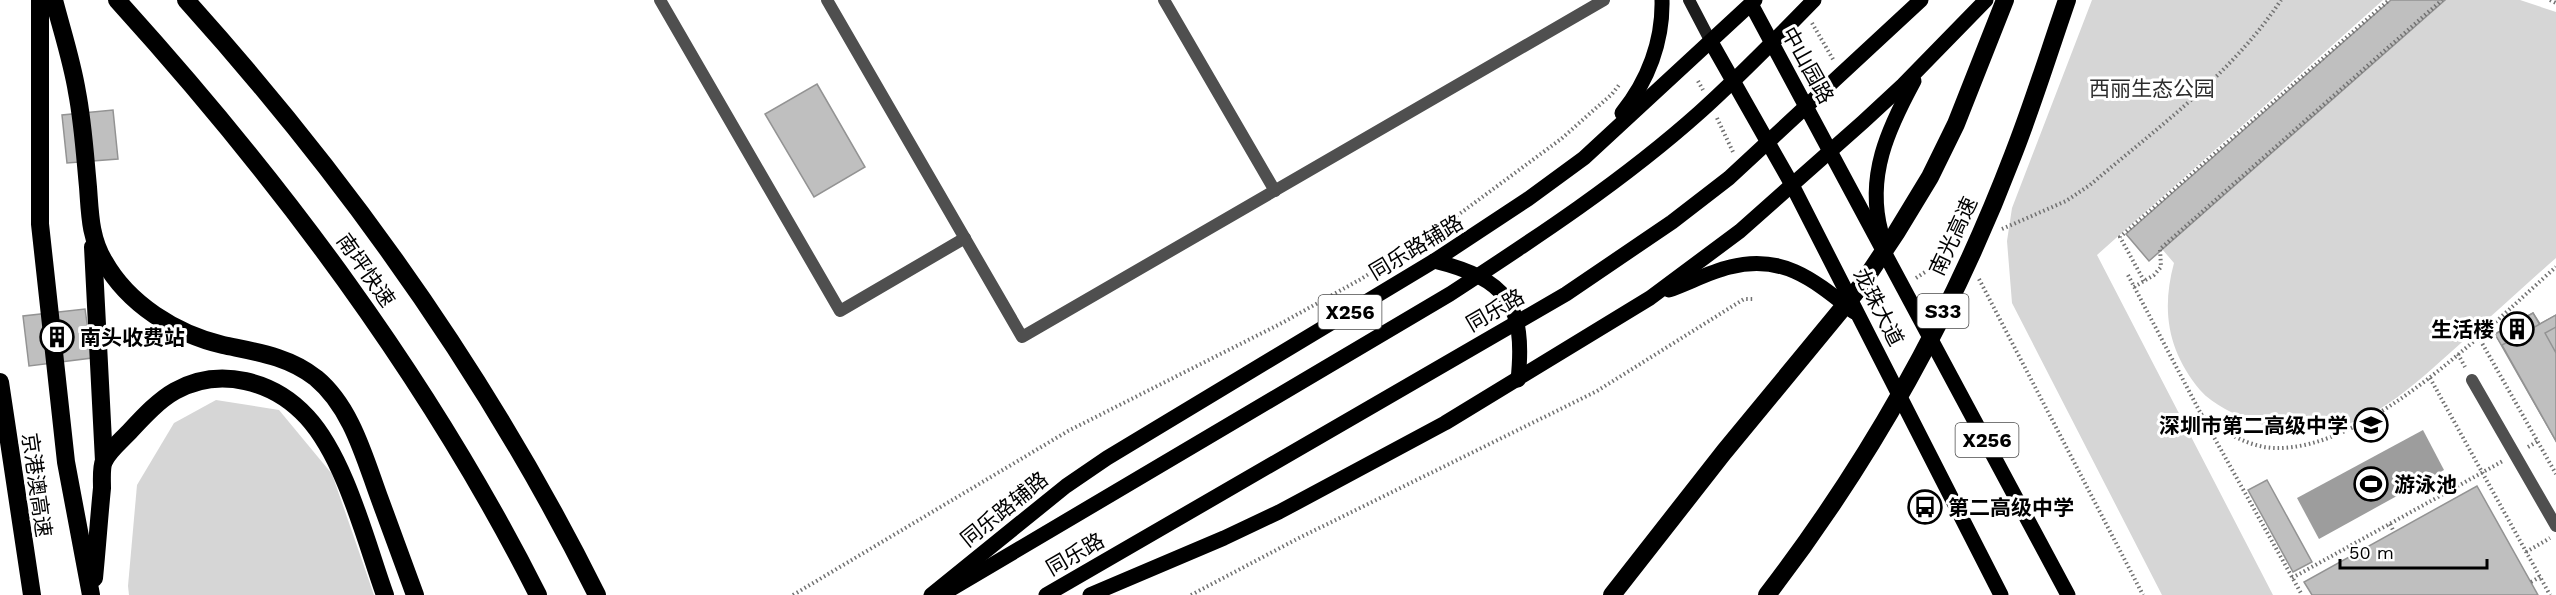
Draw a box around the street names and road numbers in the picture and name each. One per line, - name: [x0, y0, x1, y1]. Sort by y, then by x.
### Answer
- street label: 中山园路: [1777, 22, 1839, 108]
- street label: 南光高速: [1924, 193, 1982, 279]
- street label: 同乐路辅路: [1365, 209, 1467, 285]
- street label: 南坪快速: [332, 228, 400, 312]
- street label: 龙珠大道: [1849, 264, 1909, 350]
- street label: 同乐路: [1461, 283, 1529, 337]
- road number: S33: [1918, 294, 1968, 328]
- road number: X256: [1318, 295, 1382, 329]
- road number: X256: [1956, 423, 2018, 457]
- street label: 京港澳高速: [17, 431, 57, 539]
- street label: 同乐路辅路: [955, 466, 1053, 552]
- street label: 同乐路: [1041, 527, 1109, 581]

